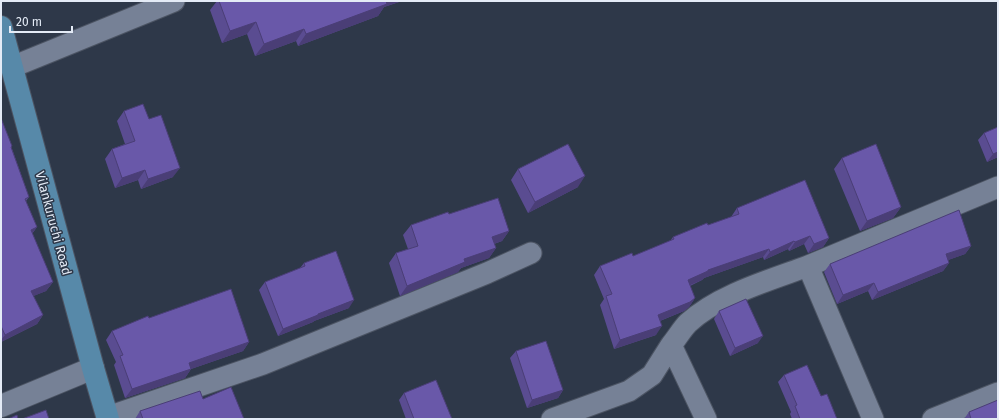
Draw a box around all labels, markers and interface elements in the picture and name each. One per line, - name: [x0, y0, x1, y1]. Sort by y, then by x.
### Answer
- scale bar: [10, 8, 72, 34]
- text: 20 m: [16, 15, 42, 29]
- street label: Vilankuruchi Road: [32, 170, 75, 277]

